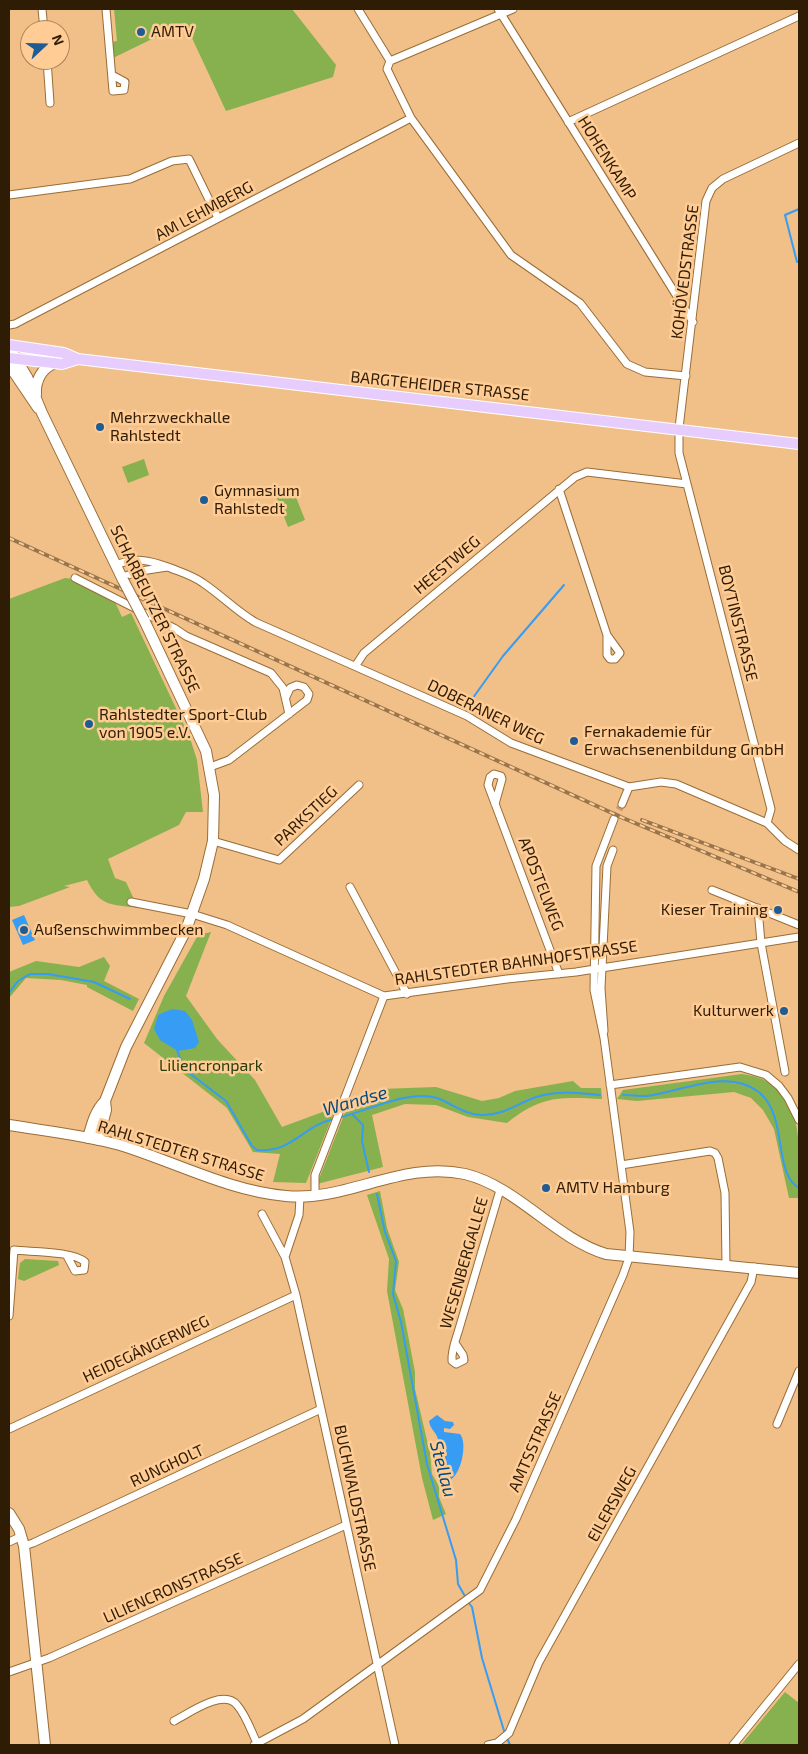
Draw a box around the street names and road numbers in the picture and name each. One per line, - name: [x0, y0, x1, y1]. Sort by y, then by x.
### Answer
- street label: HOHENKAMP: [574, 113, 640, 203]
- street label: AM LEHMBERG: [152, 177, 256, 245]
- street label: KOHÖVEDSTRASSE: [667, 204, 703, 340]
- street label: BARGTEHEIDER STRASSE: [350, 367, 530, 405]
- street label: SCHARBEUTZER STRASSE: [106, 522, 204, 696]
- street label: HEESTWEG: [410, 532, 484, 598]
- street label: BOYTINSTRASSE: [714, 563, 762, 683]
- street label: DOBERANER WEG: [424, 675, 548, 749]
- street label: PARKSTIEG: [270, 782, 342, 850]
- street label: APOSTELWEG: [514, 834, 568, 934]
- street label: RAHLSTEDTER BAHNHOFSTRASSE: [393, 936, 639, 990]
- street label: RAHLSTEDTER STRASSE: [95, 1117, 267, 1185]
- street label: WESENBERGALLEE: [436, 1195, 492, 1331]
- street label: HEIDEGÄNGERWEG: [80, 1311, 212, 1387]
- street label: AMTSSTRASSE: [504, 1389, 566, 1495]
- street label: BUCHWALDSTRASSE: [330, 1423, 380, 1573]
- street label: RUNGHOLT: [127, 1441, 207, 1491]
- street label: EILERSWEG: [583, 1463, 641, 1545]
- street label: LILIENCRONSTRASSE: [100, 1549, 246, 1627]

